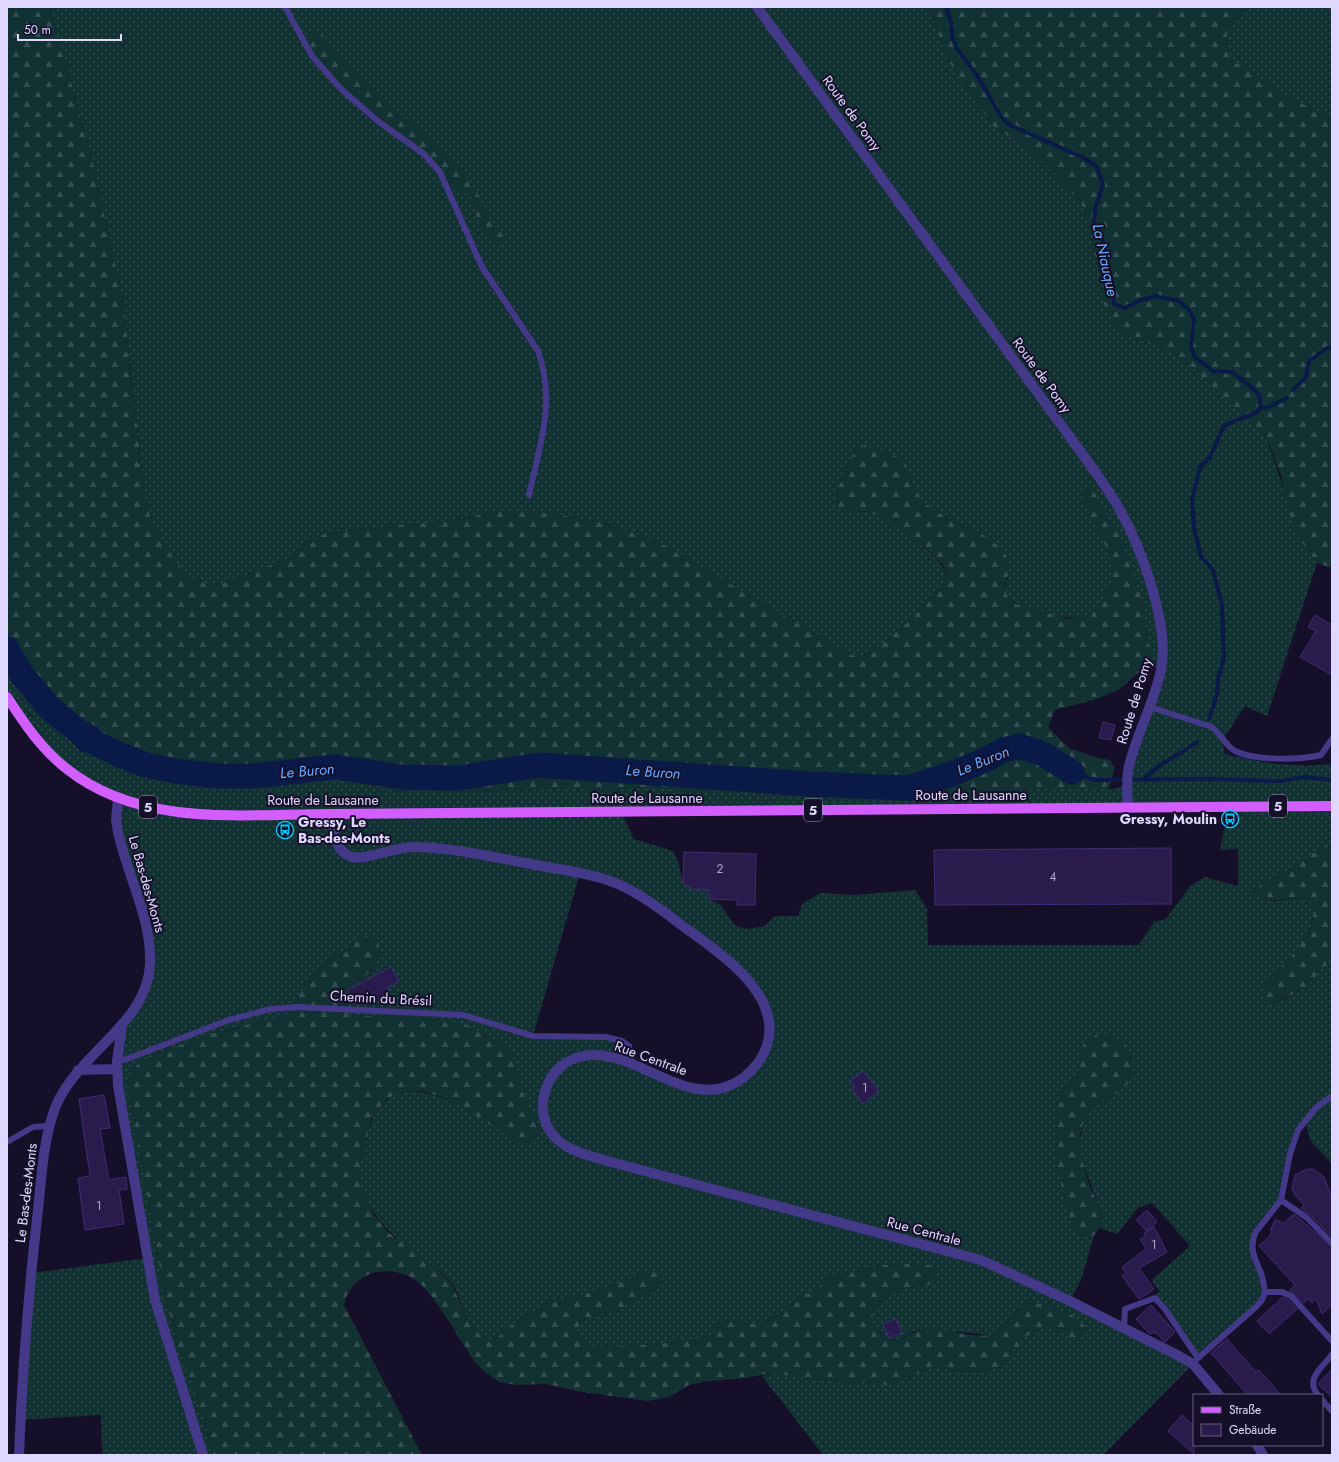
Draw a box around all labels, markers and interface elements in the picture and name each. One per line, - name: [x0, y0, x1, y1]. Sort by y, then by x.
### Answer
- scale bar: [18, 16, 121, 42]
- text: 50 m: [24, 21, 51, 39]
- street label: Route de Pomy: [818, 71, 887, 156]
- water label: La Niauque: [1087, 222, 1124, 299]
- street label: Route de Pomy: [1008, 333, 1077, 418]
- street label: Route de Pomy: [1111, 655, 1157, 746]
- water label: Le Buron: [954, 741, 1012, 781]
- water label: Le Buron: [279, 758, 335, 784]
- water label: Le Buron: [625, 759, 681, 785]
- street label: Route de Lausanne: [915, 785, 1027, 805]
- street label: Route de Lausanne: [591, 788, 703, 808]
- street label: Route de Lausanne: [267, 790, 379, 810]
- road number: 5: [1269, 795, 1287, 817]
- road number: 5: [139, 796, 157, 818]
- road number: 5: [804, 799, 822, 821]
- place label: Gressy, Moulin: [1120, 809, 1217, 829]
- bus stop icon: Gressy, Moulin: [1220, 809, 1240, 829]
- place label: Gressy, Le Bas-des-Monts: [298, 812, 391, 848]
- bus stop icon: Gressy, Le Bas-des-Monts: [275, 820, 295, 840]
- street label: Le Bas-des-Monts: [124, 833, 170, 935]
- house number: 2: [717, 860, 724, 878]
- house number: 4: [1050, 868, 1057, 886]
- street label: Chemin du Brésil: [330, 985, 432, 1011]
- street label: Rue Centrale: [612, 1036, 690, 1080]
- house number: 1: [862, 1079, 868, 1097]
- street label: Le Bas-des-Monts: [10, 1142, 42, 1244]
- house number: 1: [96, 1197, 102, 1215]
- street label: Rue Centrale: [885, 1211, 963, 1251]
- house number: 1: [1151, 1236, 1157, 1254]
- legend: [1193, 1394, 1323, 1446]
- text: Straße: [1229, 1401, 1261, 1419]
- text: Gebäude: [1229, 1421, 1276, 1439]

